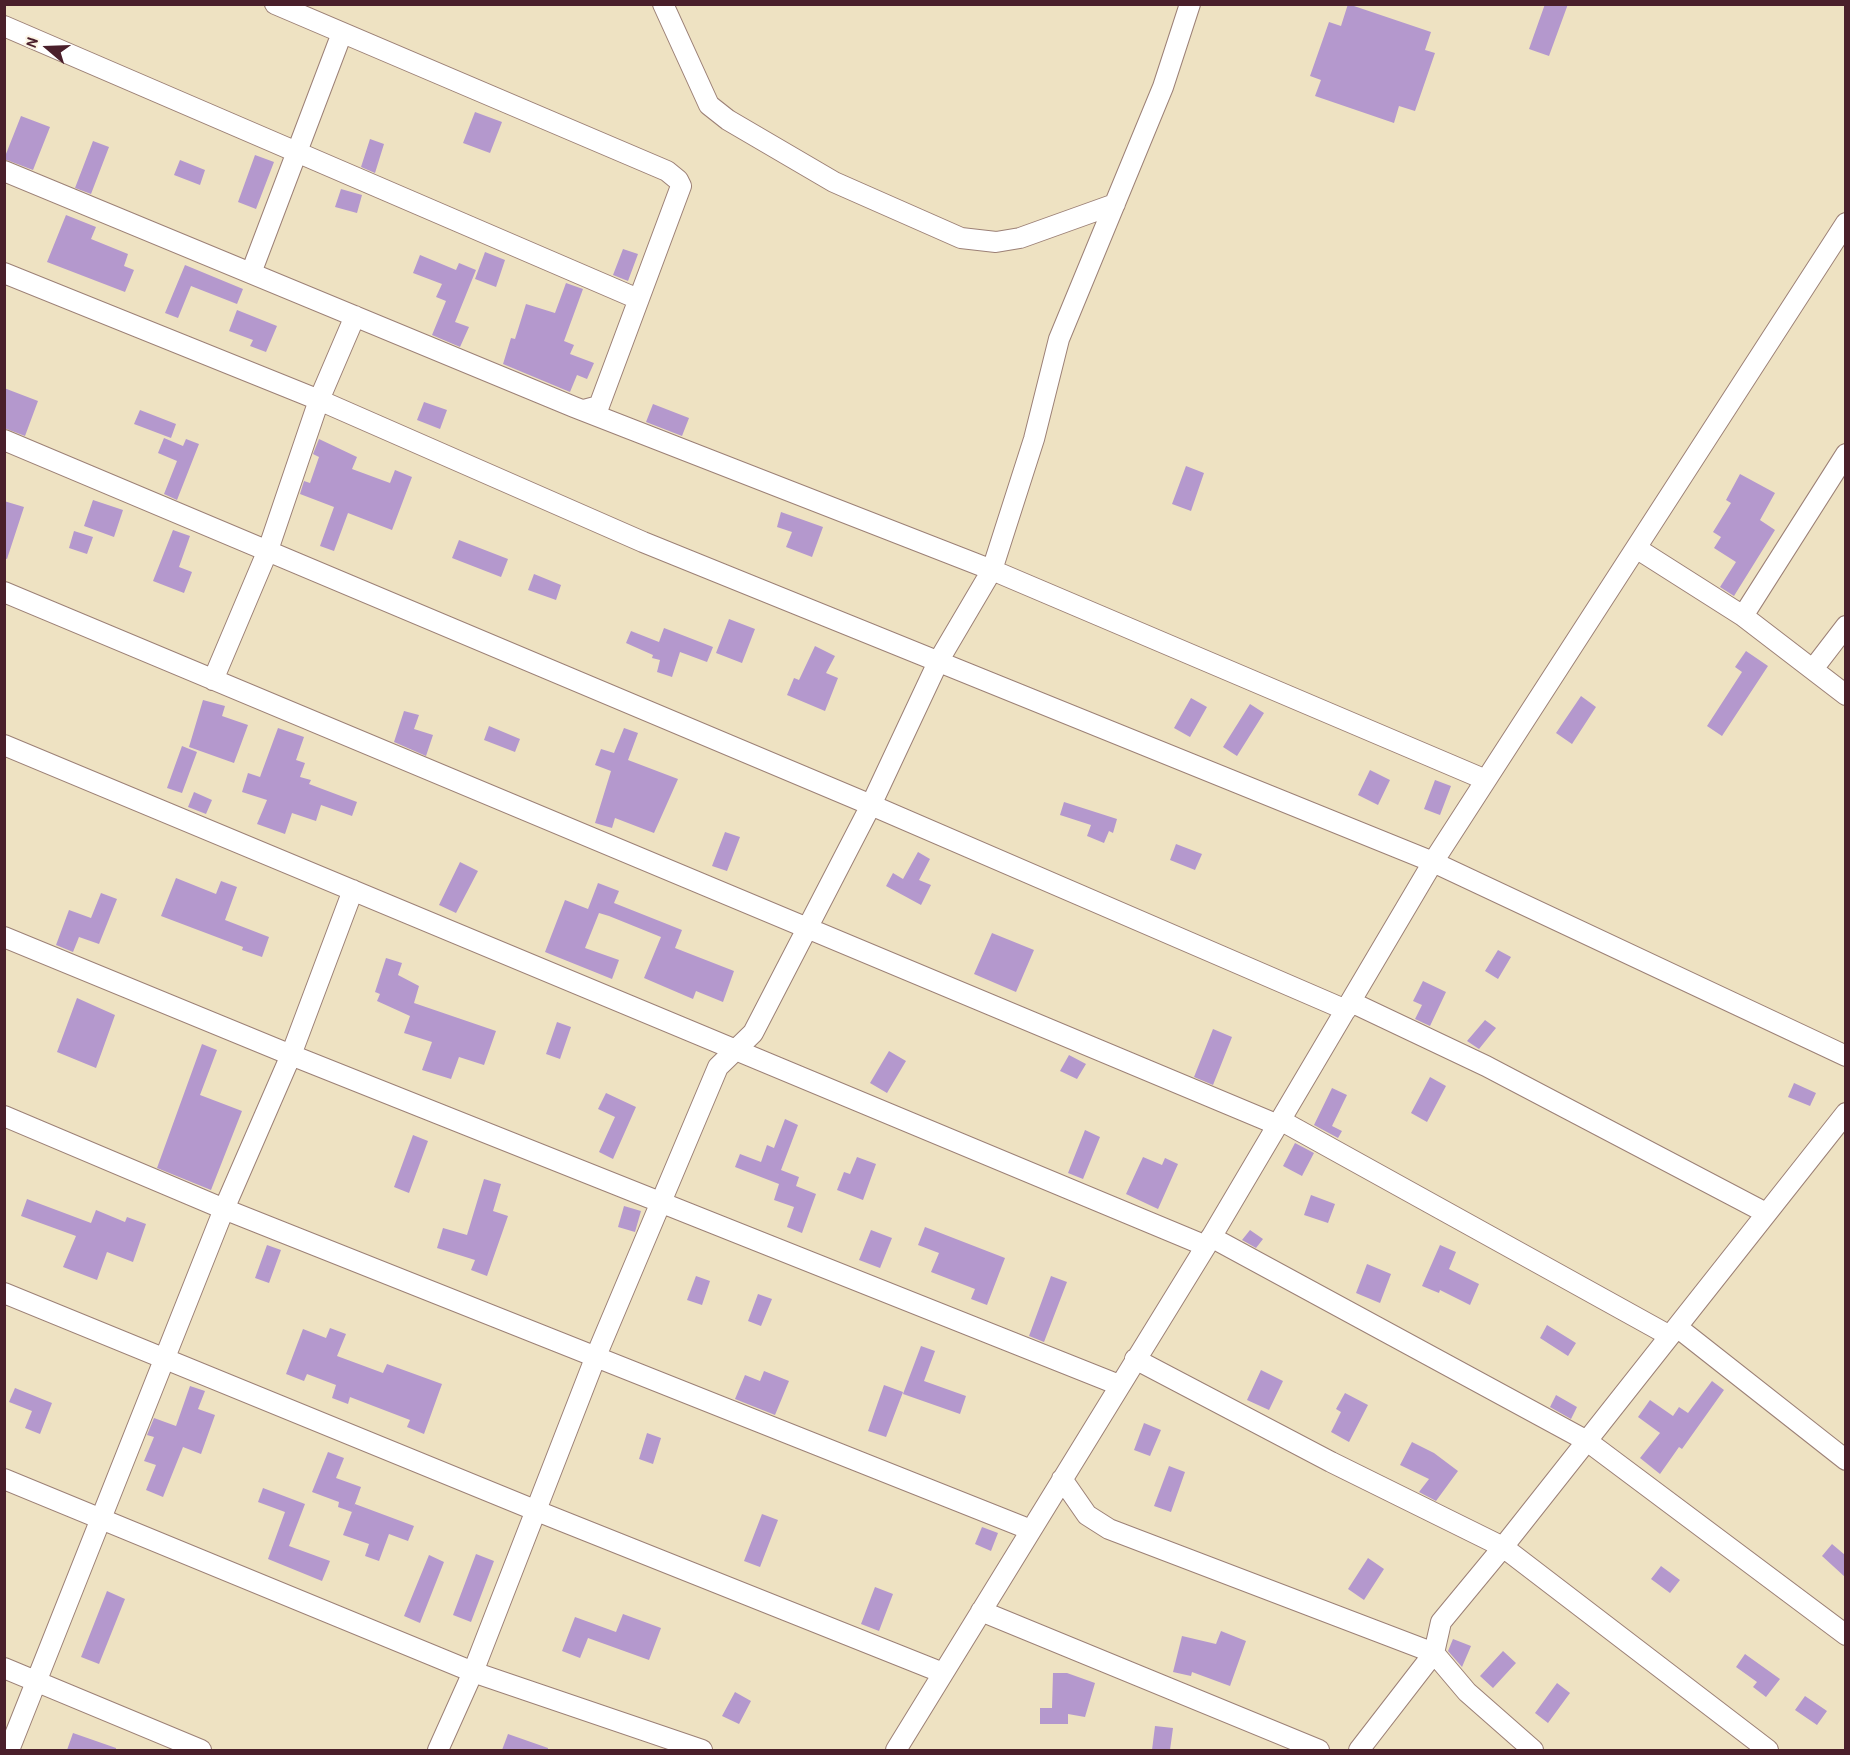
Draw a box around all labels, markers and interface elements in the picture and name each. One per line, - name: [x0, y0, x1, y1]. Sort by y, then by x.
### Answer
- north arrow: [18, 18, 78, 78]
- text: N: [19, 35, 43, 50]

